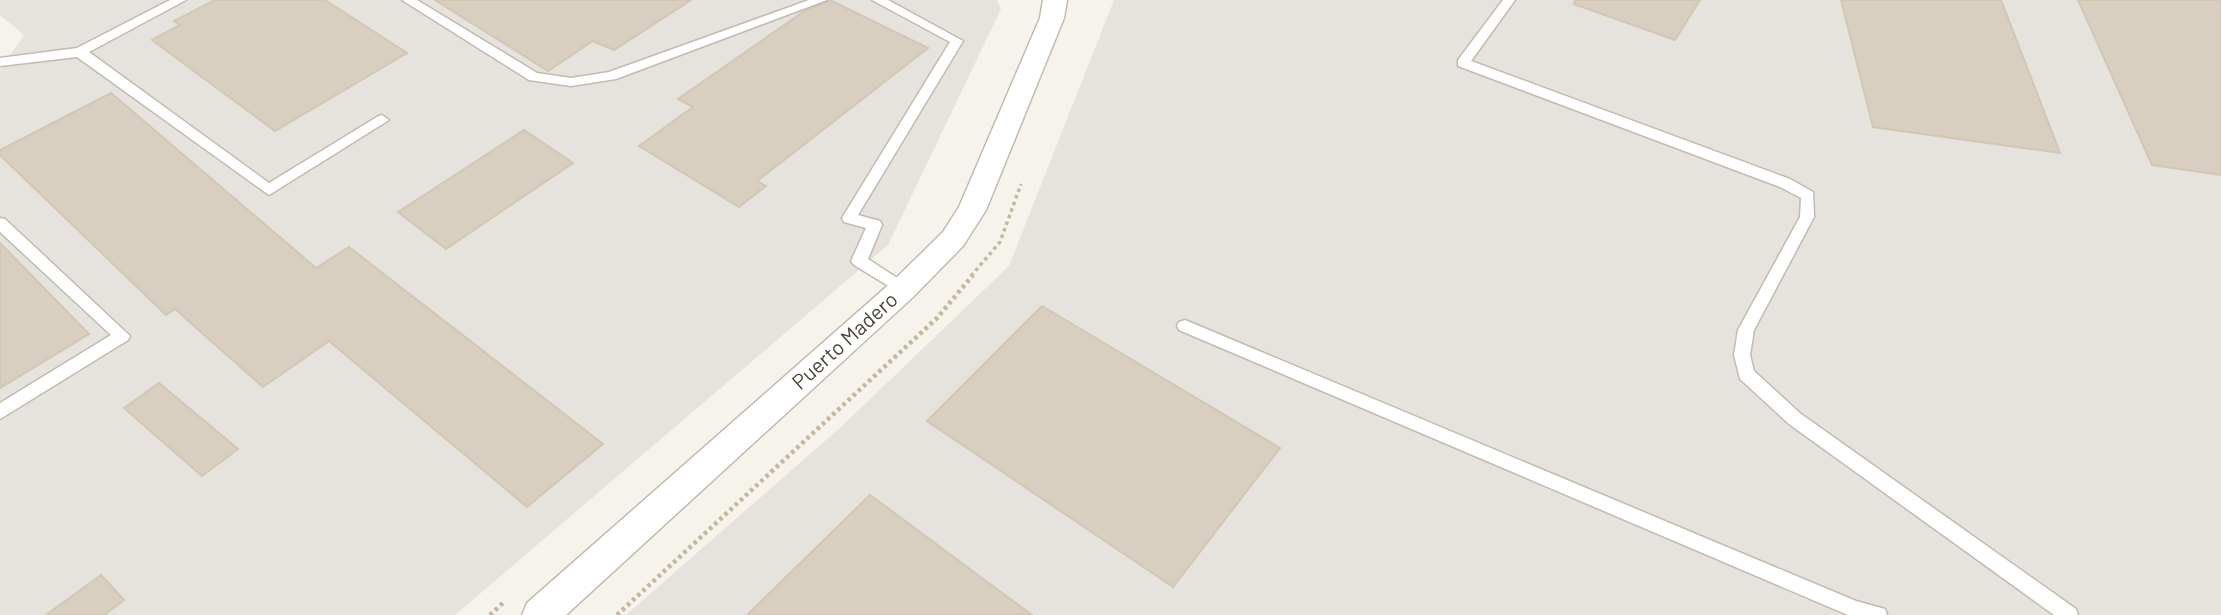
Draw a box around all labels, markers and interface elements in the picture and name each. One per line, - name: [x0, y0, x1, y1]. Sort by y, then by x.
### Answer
- street label: Puerto Madero: [786, 286, 902, 394]

